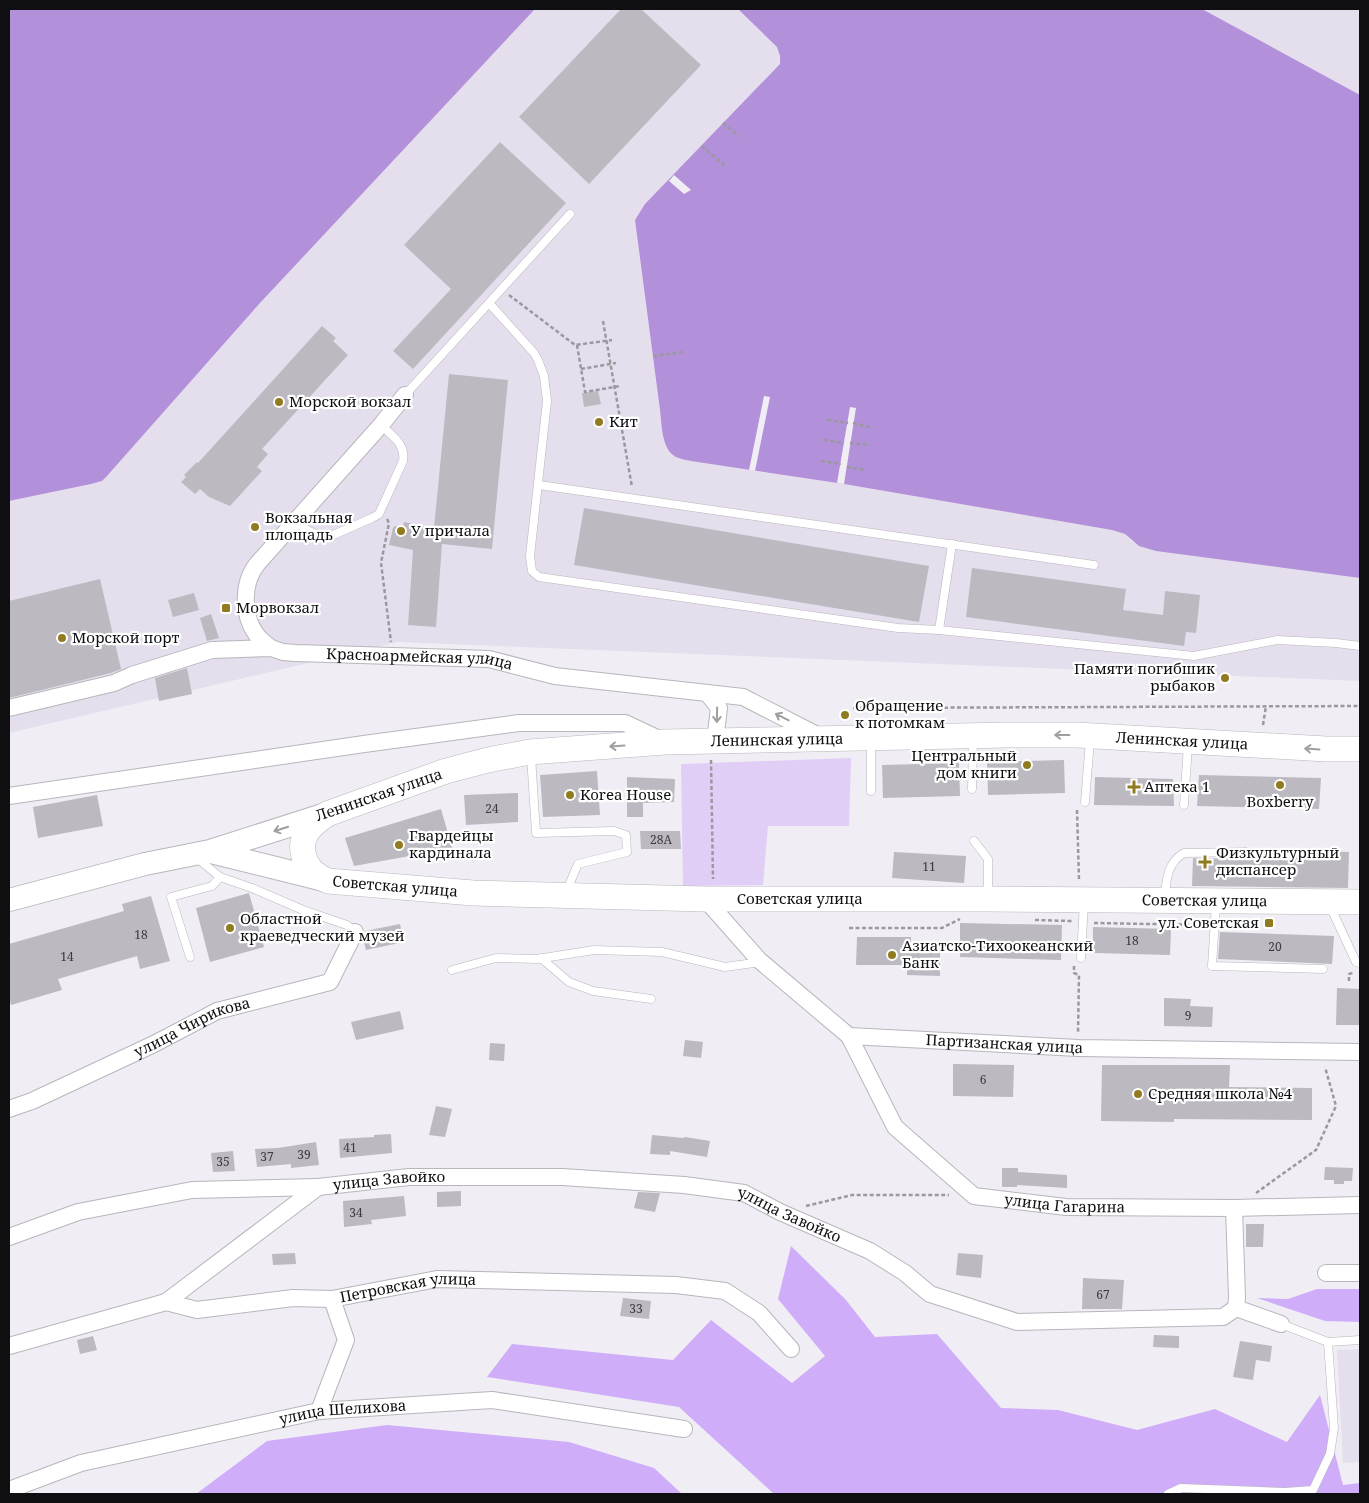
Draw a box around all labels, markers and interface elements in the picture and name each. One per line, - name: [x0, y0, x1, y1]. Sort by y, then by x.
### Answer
- place label: Морской вокзал: [289, 391, 411, 411]
- marker: Морской вокзал: [273, 396, 285, 408]
- place label: Кит: [609, 411, 638, 431]
- marker: Кит: [593, 416, 605, 428]
- place label: Вокзальная площадь: [265, 507, 352, 544]
- place label: У причала: [411, 520, 490, 540]
- marker: Вокзальная площадь: [249, 521, 261, 533]
- marker: У причала: [395, 525, 407, 537]
- place label: Морвокзал: [236, 597, 319, 617]
- marker: Морвокзал: [220, 602, 232, 614]
- place label: Морской порт: [72, 627, 180, 647]
- marker: Морской порт: [56, 632, 68, 644]
- street label: Красноармейская улица: [326, 643, 515, 674]
- place label: Памяти погибшик рыбаков: [1074, 658, 1215, 695]
- marker: Памяти погибшик рыбаков: [1219, 672, 1231, 684]
- place label: Обращение к потомкам: [855, 695, 945, 732]
- one-way arrow: [712, 707, 722, 723]
- marker: Обращение к потомкам: [839, 709, 851, 721]
- one-way arrow: [775, 712, 790, 721]
- street label: Ленинская улица: [1115, 727, 1249, 753]
- street label: Ленинская улица: [710, 728, 844, 750]
- one-way arrow: [1054, 730, 1070, 740]
- one-way arrow: [609, 741, 625, 750]
- one-way arrow: [1304, 744, 1320, 753]
- place label: Центральный дом книги: [911, 745, 1017, 782]
- marker: Центральный дом книги: [1021, 759, 1033, 771]
- street label: Ленинская улица: [313, 763, 445, 825]
- place label: Аптека 1: [1144, 776, 1210, 796]
- marker: Boxberry: [1274, 779, 1286, 791]
- marker: Аптека 1: [1128, 781, 1140, 793]
- place label: Korea House: [580, 784, 671, 804]
- marker: Korea House: [564, 789, 576, 801]
- place label: Boxberry: [1247, 791, 1314, 811]
- house number: 24: [485, 800, 499, 817]
- one-way arrow: [273, 824, 289, 834]
- place label: Гвардейцы кардинала: [409, 825, 493, 862]
- house number: 28А: [650, 831, 672, 848]
- marker: Гвардейцы кардинала: [393, 839, 405, 851]
- place label: Физкультурный диспансер: [1216, 842, 1339, 879]
- marker: Физкультурный диспансер: [1198, 855, 1212, 869]
- house number: 11: [922, 858, 936, 875]
- street label: Советская улица: [332, 870, 459, 901]
- street label: Советская улица: [737, 888, 863, 908]
- street label: Советская улица: [1142, 889, 1268, 910]
- place label: Областной краеведческий музей: [240, 908, 405, 945]
- place label: ул. Советская: [1158, 912, 1259, 932]
- marker: ул. Советская: [1263, 917, 1275, 929]
- marker: Областной краеведческий музей: [224, 922, 236, 934]
- house number: 18: [134, 926, 148, 943]
- house number: 18: [1125, 932, 1139, 949]
- place label: Азиатско-Тихоокеанский Банк: [902, 935, 1093, 972]
- house number: 20: [1268, 938, 1282, 955]
- house number: 14: [60, 948, 74, 965]
- marker: Азиатско-Тихоокеанский Банк: [886, 949, 898, 961]
- street label: улица Чирикова: [130, 992, 252, 1061]
- house number: 9: [1185, 1007, 1191, 1024]
- street label: Партизанская улица: [925, 1029, 1083, 1057]
- house number: 6: [980, 1071, 987, 1088]
- place label: Средняя школа №4: [1148, 1083, 1293, 1103]
- marker: Средняя школа №4: [1132, 1088, 1144, 1100]
- house number: 41: [343, 1139, 357, 1156]
- house number: 39: [297, 1146, 311, 1163]
- house number: 37: [260, 1148, 274, 1165]
- house number: 35: [216, 1153, 230, 1170]
- street label: улица Завойко: [332, 1166, 445, 1194]
- street label: улица Завойко: [737, 1181, 845, 1246]
- street label: улица Гагарина: [1003, 1189, 1125, 1216]
- house number: 34: [349, 1204, 363, 1221]
- street label: Петровская улица: [338, 1268, 477, 1306]
- house number: 67: [1096, 1286, 1110, 1303]
- house number: 33: [629, 1300, 643, 1317]
- street label: улица Шелихова: [277, 1394, 407, 1428]

